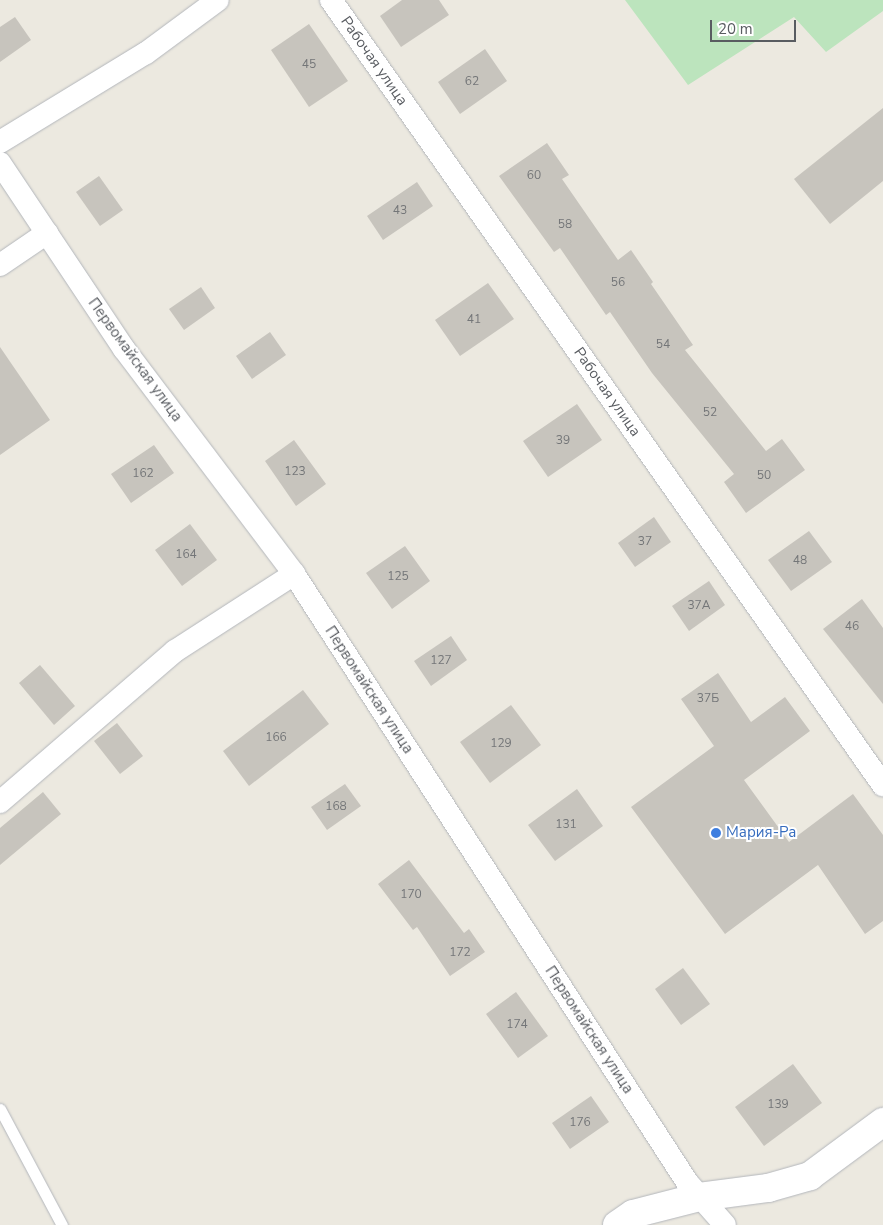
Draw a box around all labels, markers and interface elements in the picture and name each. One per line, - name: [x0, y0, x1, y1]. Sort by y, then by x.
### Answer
- scale bar: [713, 10, 799, 42]
- street label: Рабочая улица: [337, 13, 411, 109]
- text: 20 m: [718, 19, 753, 39]
- house number: 45: [302, 58, 316, 72]
- house number: 62: [465, 75, 479, 89]
- house number: 60: [527, 169, 541, 183]
- house number: 43: [393, 204, 407, 218]
- house number: 58: [558, 218, 572, 232]
- house number: 56: [611, 276, 625, 290]
- street label: Первомайская улица: [84, 295, 186, 425]
- house number: 41: [467, 313, 481, 327]
- house number: 54: [656, 338, 670, 352]
- street label: Рабочая улица: [570, 344, 644, 440]
- house number: 52: [703, 406, 717, 420]
- house number: 39: [556, 434, 570, 448]
- house number: 123: [284, 465, 306, 479]
- house number: 162: [132, 467, 154, 481]
- house number: 50: [757, 469, 771, 483]
- house number: 37: [638, 535, 652, 549]
- house number: 164: [175, 548, 197, 562]
- house number: 48: [793, 554, 807, 568]
- house number: 125: [387, 570, 409, 584]
- house number: 37А: [687, 599, 711, 613]
- house number: 46: [845, 620, 859, 634]
- street label: Первомайская улица: [321, 623, 417, 757]
- house number: 127: [430, 654, 452, 668]
- house number: 37Б: [697, 692, 719, 706]
- house number: 166: [265, 731, 287, 745]
- house number: 129: [490, 737, 512, 751]
- house number: 168: [325, 800, 347, 814]
- house number: 131: [555, 818, 577, 832]
- place label: Мария-Ра: [726, 824, 796, 842]
- marker: Мария-Ра: [710, 827, 722, 839]
- house number: 170: [400, 888, 422, 902]
- house number: 172: [449, 946, 471, 960]
- street label: Первомайская улица: [541, 963, 637, 1097]
- house number: 174: [506, 1018, 528, 1032]
- house number: 139: [767, 1098, 789, 1112]
- house number: 176: [569, 1116, 591, 1130]

